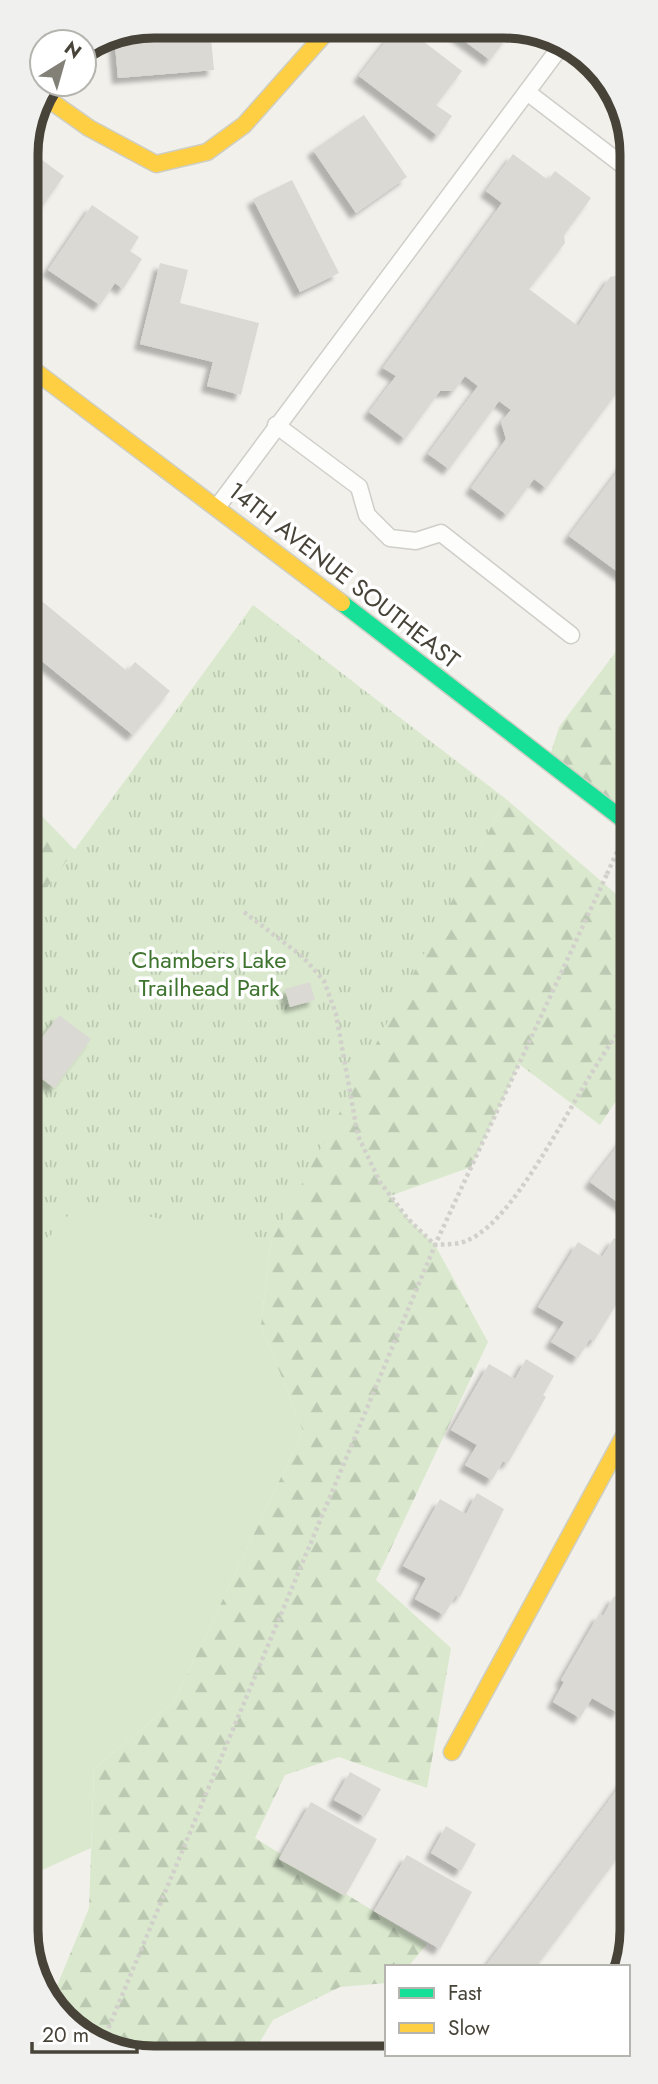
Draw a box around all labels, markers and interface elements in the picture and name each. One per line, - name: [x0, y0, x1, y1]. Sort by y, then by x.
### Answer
- north arrow: [28, 28, 98, 98]
- text: N: [59, 34, 87, 65]
- street label: 14TH AVENUE SOUTHEAST: [221, 473, 467, 677]
- park label: Chambers Lake Trailhead Park: [131, 942, 287, 1005]
- legend: [385, 1965, 630, 2056]
- text: Fast: [448, 1978, 481, 2008]
- scale bar: [32, 2010, 136, 2054]
- text: Slow: [448, 2013, 490, 2043]
- text: 20 m: [42, 2020, 89, 2050]

